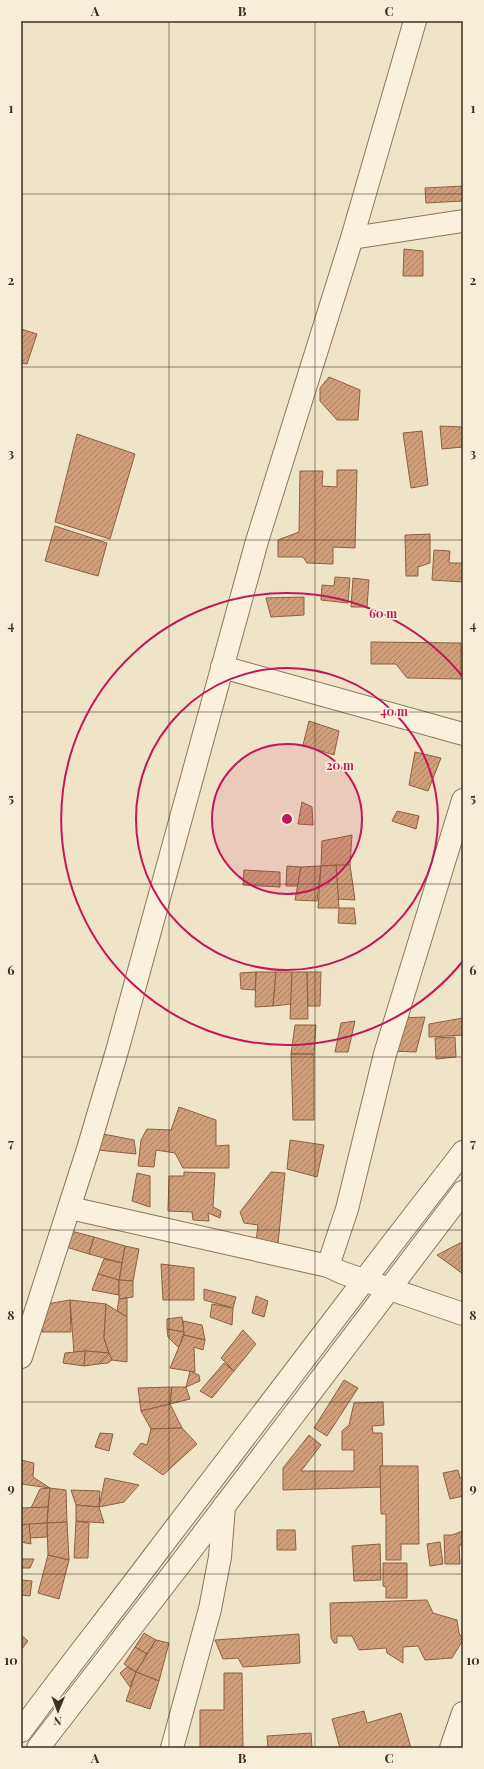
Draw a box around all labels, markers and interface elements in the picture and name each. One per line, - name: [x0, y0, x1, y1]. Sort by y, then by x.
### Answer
- text: A: [90, 2, 100, 19]
- text: B: [238, 2, 247, 19]
- text: C: [384, 2, 394, 19]
- text: 1: [9, 99, 14, 116]
- text: 1: [471, 99, 476, 116]
- text: 2: [8, 271, 15, 288]
- text: 2: [470, 271, 477, 288]
- text: 3: [8, 444, 14, 461]
- text: 3: [470, 444, 476, 461]
- text: 60 m: [369, 605, 397, 621]
- text: 4: [8, 616, 15, 633]
- text: 4: [470, 616, 477, 633]
- text: 40 m: [380, 703, 408, 719]
- text: 20 m: [326, 757, 354, 773]
- text: 5: [8, 789, 14, 806]
- text: 5: [470, 789, 476, 806]
- centre of rings: [280, 812, 294, 826]
- text: 6: [7, 961, 15, 978]
- text: 6: [469, 961, 477, 978]
- text: 7: [8, 1134, 14, 1151]
- text: 7: [470, 1134, 476, 1151]
- text: 8: [7, 1306, 15, 1323]
- text: 8: [469, 1306, 477, 1323]
- text: 9: [7, 1479, 15, 1496]
- text: 9: [469, 1479, 477, 1496]
- text: 10: [4, 1651, 18, 1668]
- text: 10: [466, 1651, 480, 1668]
- north arrow: [38, 1691, 78, 1731]
- text: N: [54, 1714, 62, 1729]
- text: A: [90, 1749, 100, 1766]
- text: B: [238, 1749, 247, 1766]
- text: C: [384, 1749, 394, 1766]

